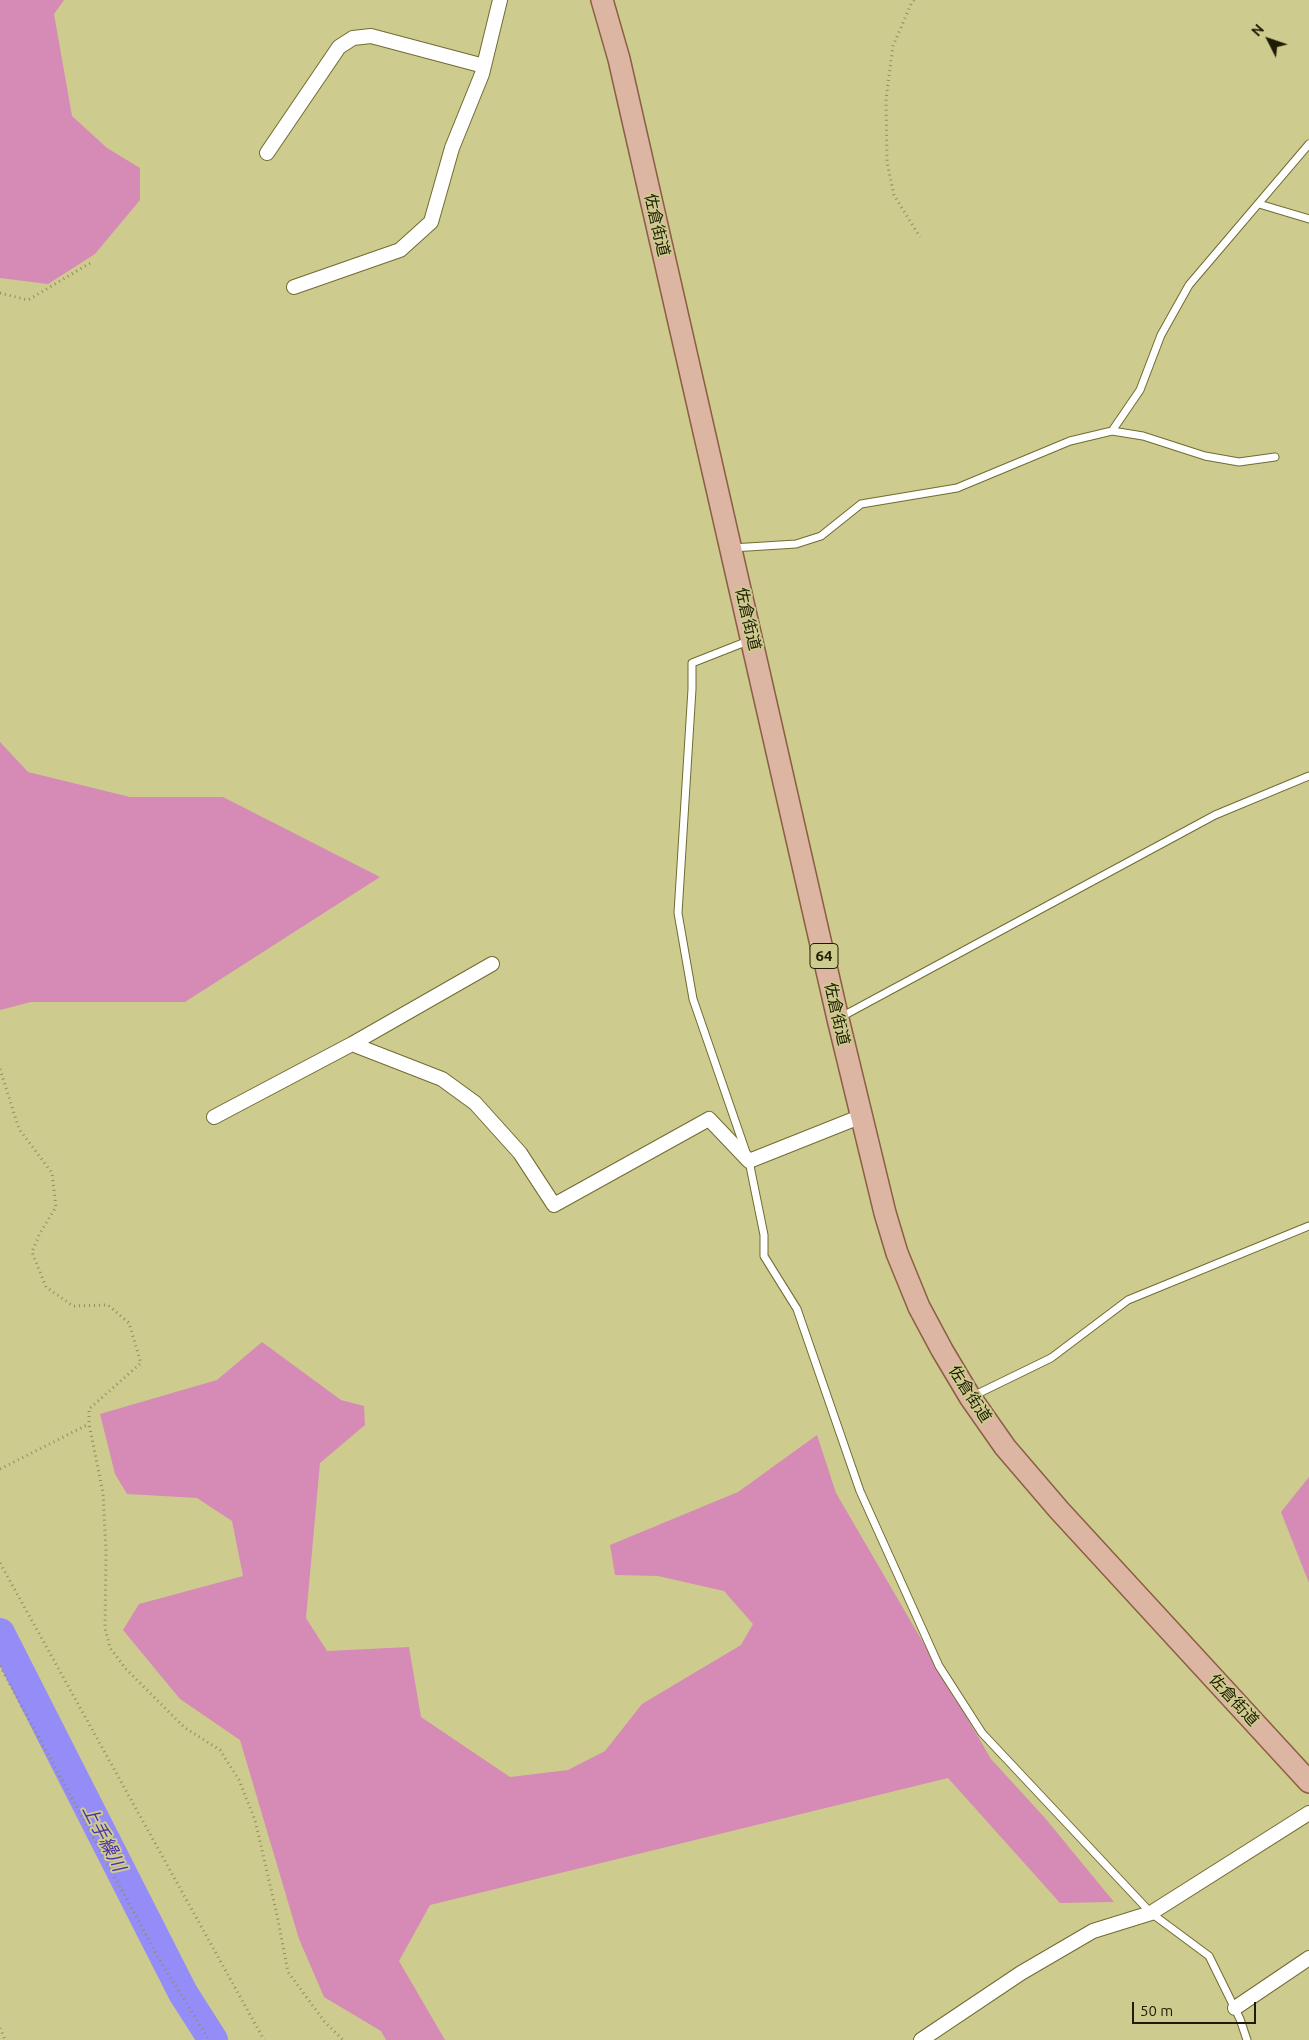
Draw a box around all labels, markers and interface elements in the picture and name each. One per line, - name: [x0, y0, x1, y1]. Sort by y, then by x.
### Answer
- north arrow: [1244, 15, 1294, 65]
- text: N: [1248, 21, 1267, 39]
- street label: 佐倉街道: [640, 192, 674, 258]
- street label: 佐倉街道: [731, 586, 765, 652]
- road number: 64: [810, 944, 838, 968]
- street label: 佐倉街道: [820, 981, 854, 1047]
- street label: 佐倉街道: [945, 1362, 995, 1426]
- street label: 佐倉街道: [1205, 1670, 1263, 1730]
- water label: 上手繰川: [78, 1801, 130, 1875]
- scale bar: [1134, 1992, 1258, 2024]
- text: 50 m: [1140, 2002, 1173, 2019]

